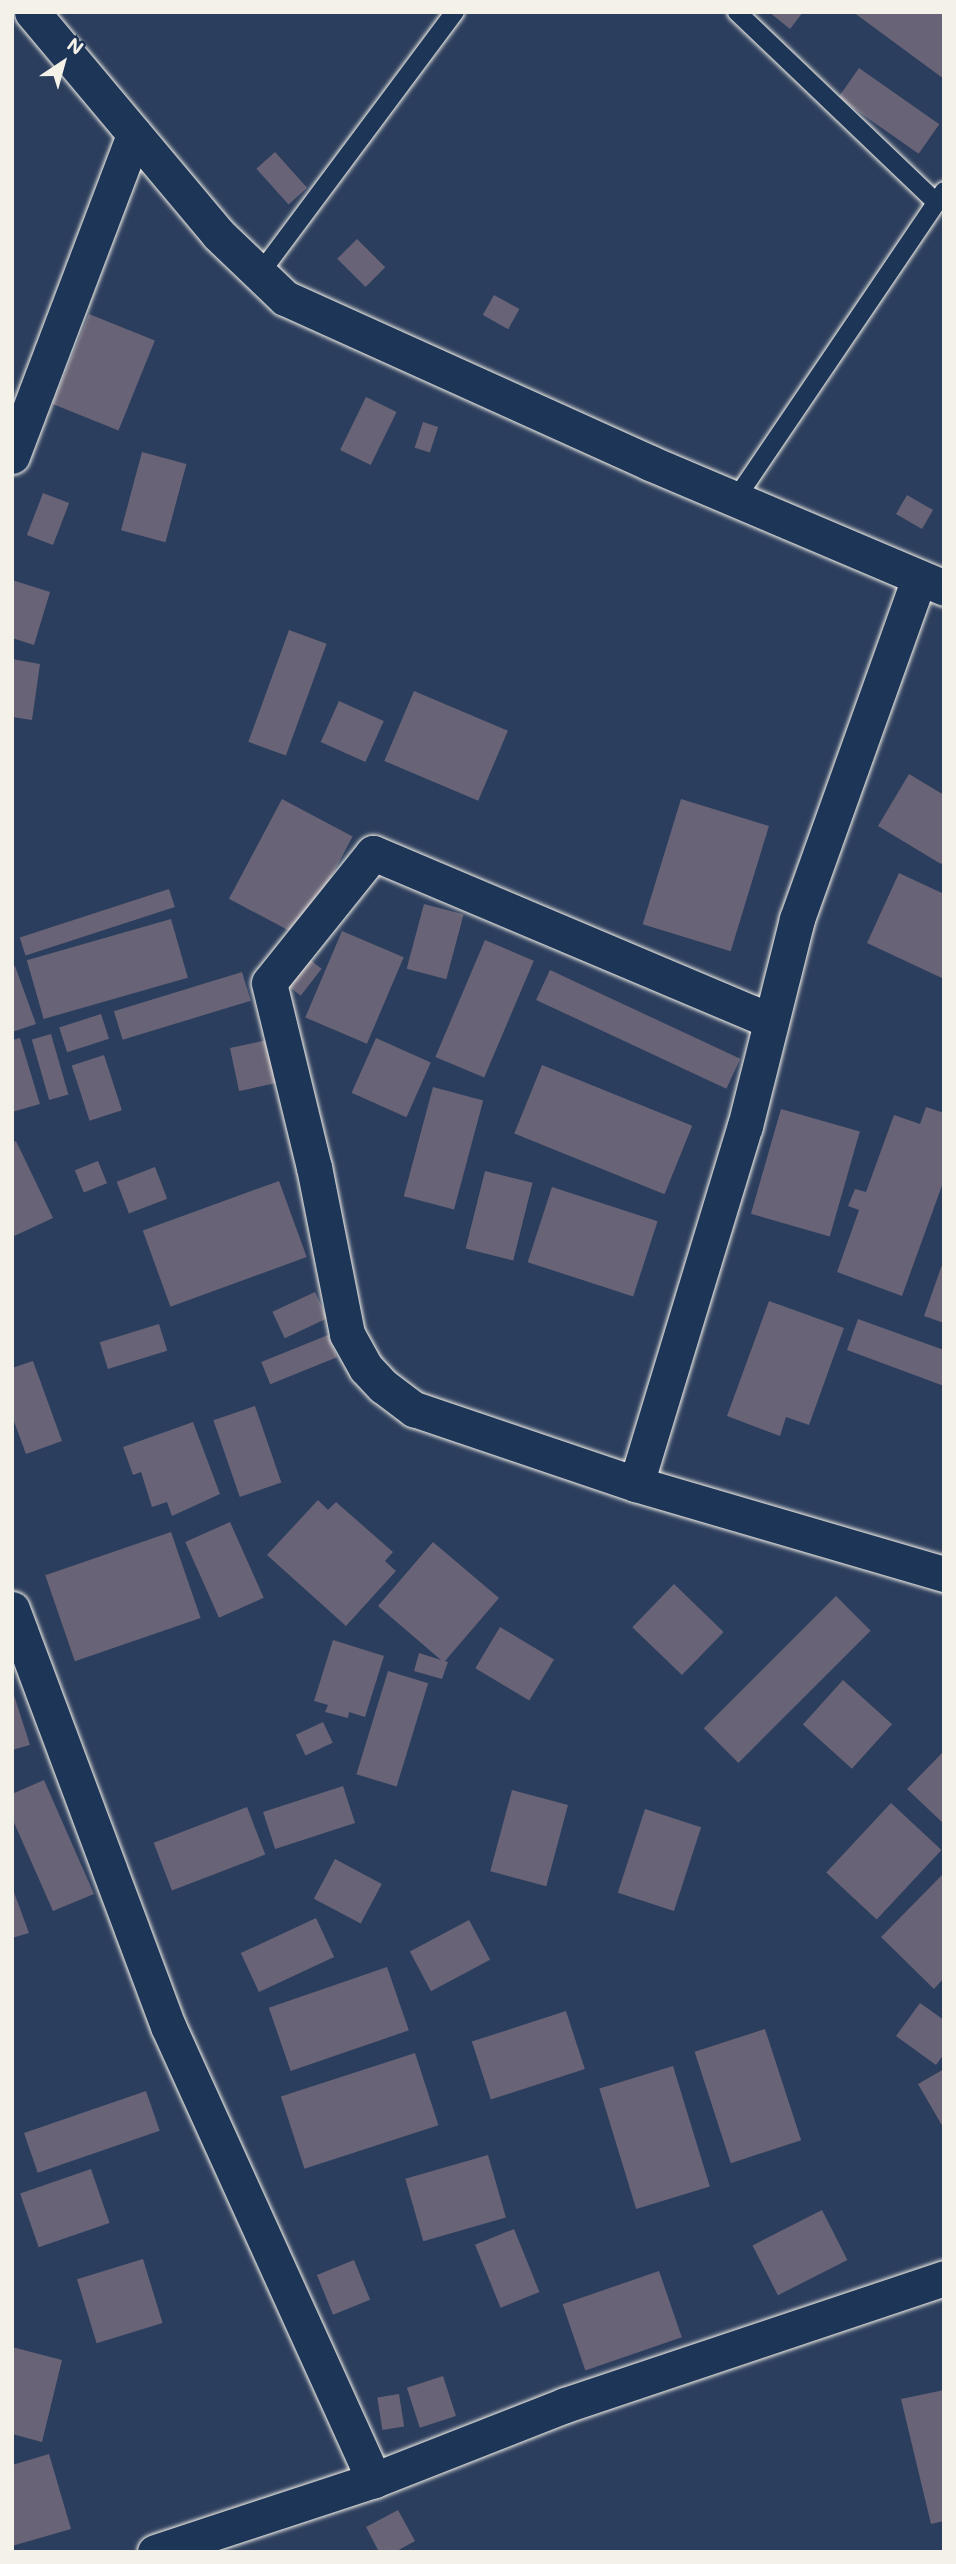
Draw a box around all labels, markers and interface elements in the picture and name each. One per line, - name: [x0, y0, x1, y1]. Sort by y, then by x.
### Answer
- north arrow: [28, 28, 98, 98]
- text: N: [62, 31, 89, 60]

